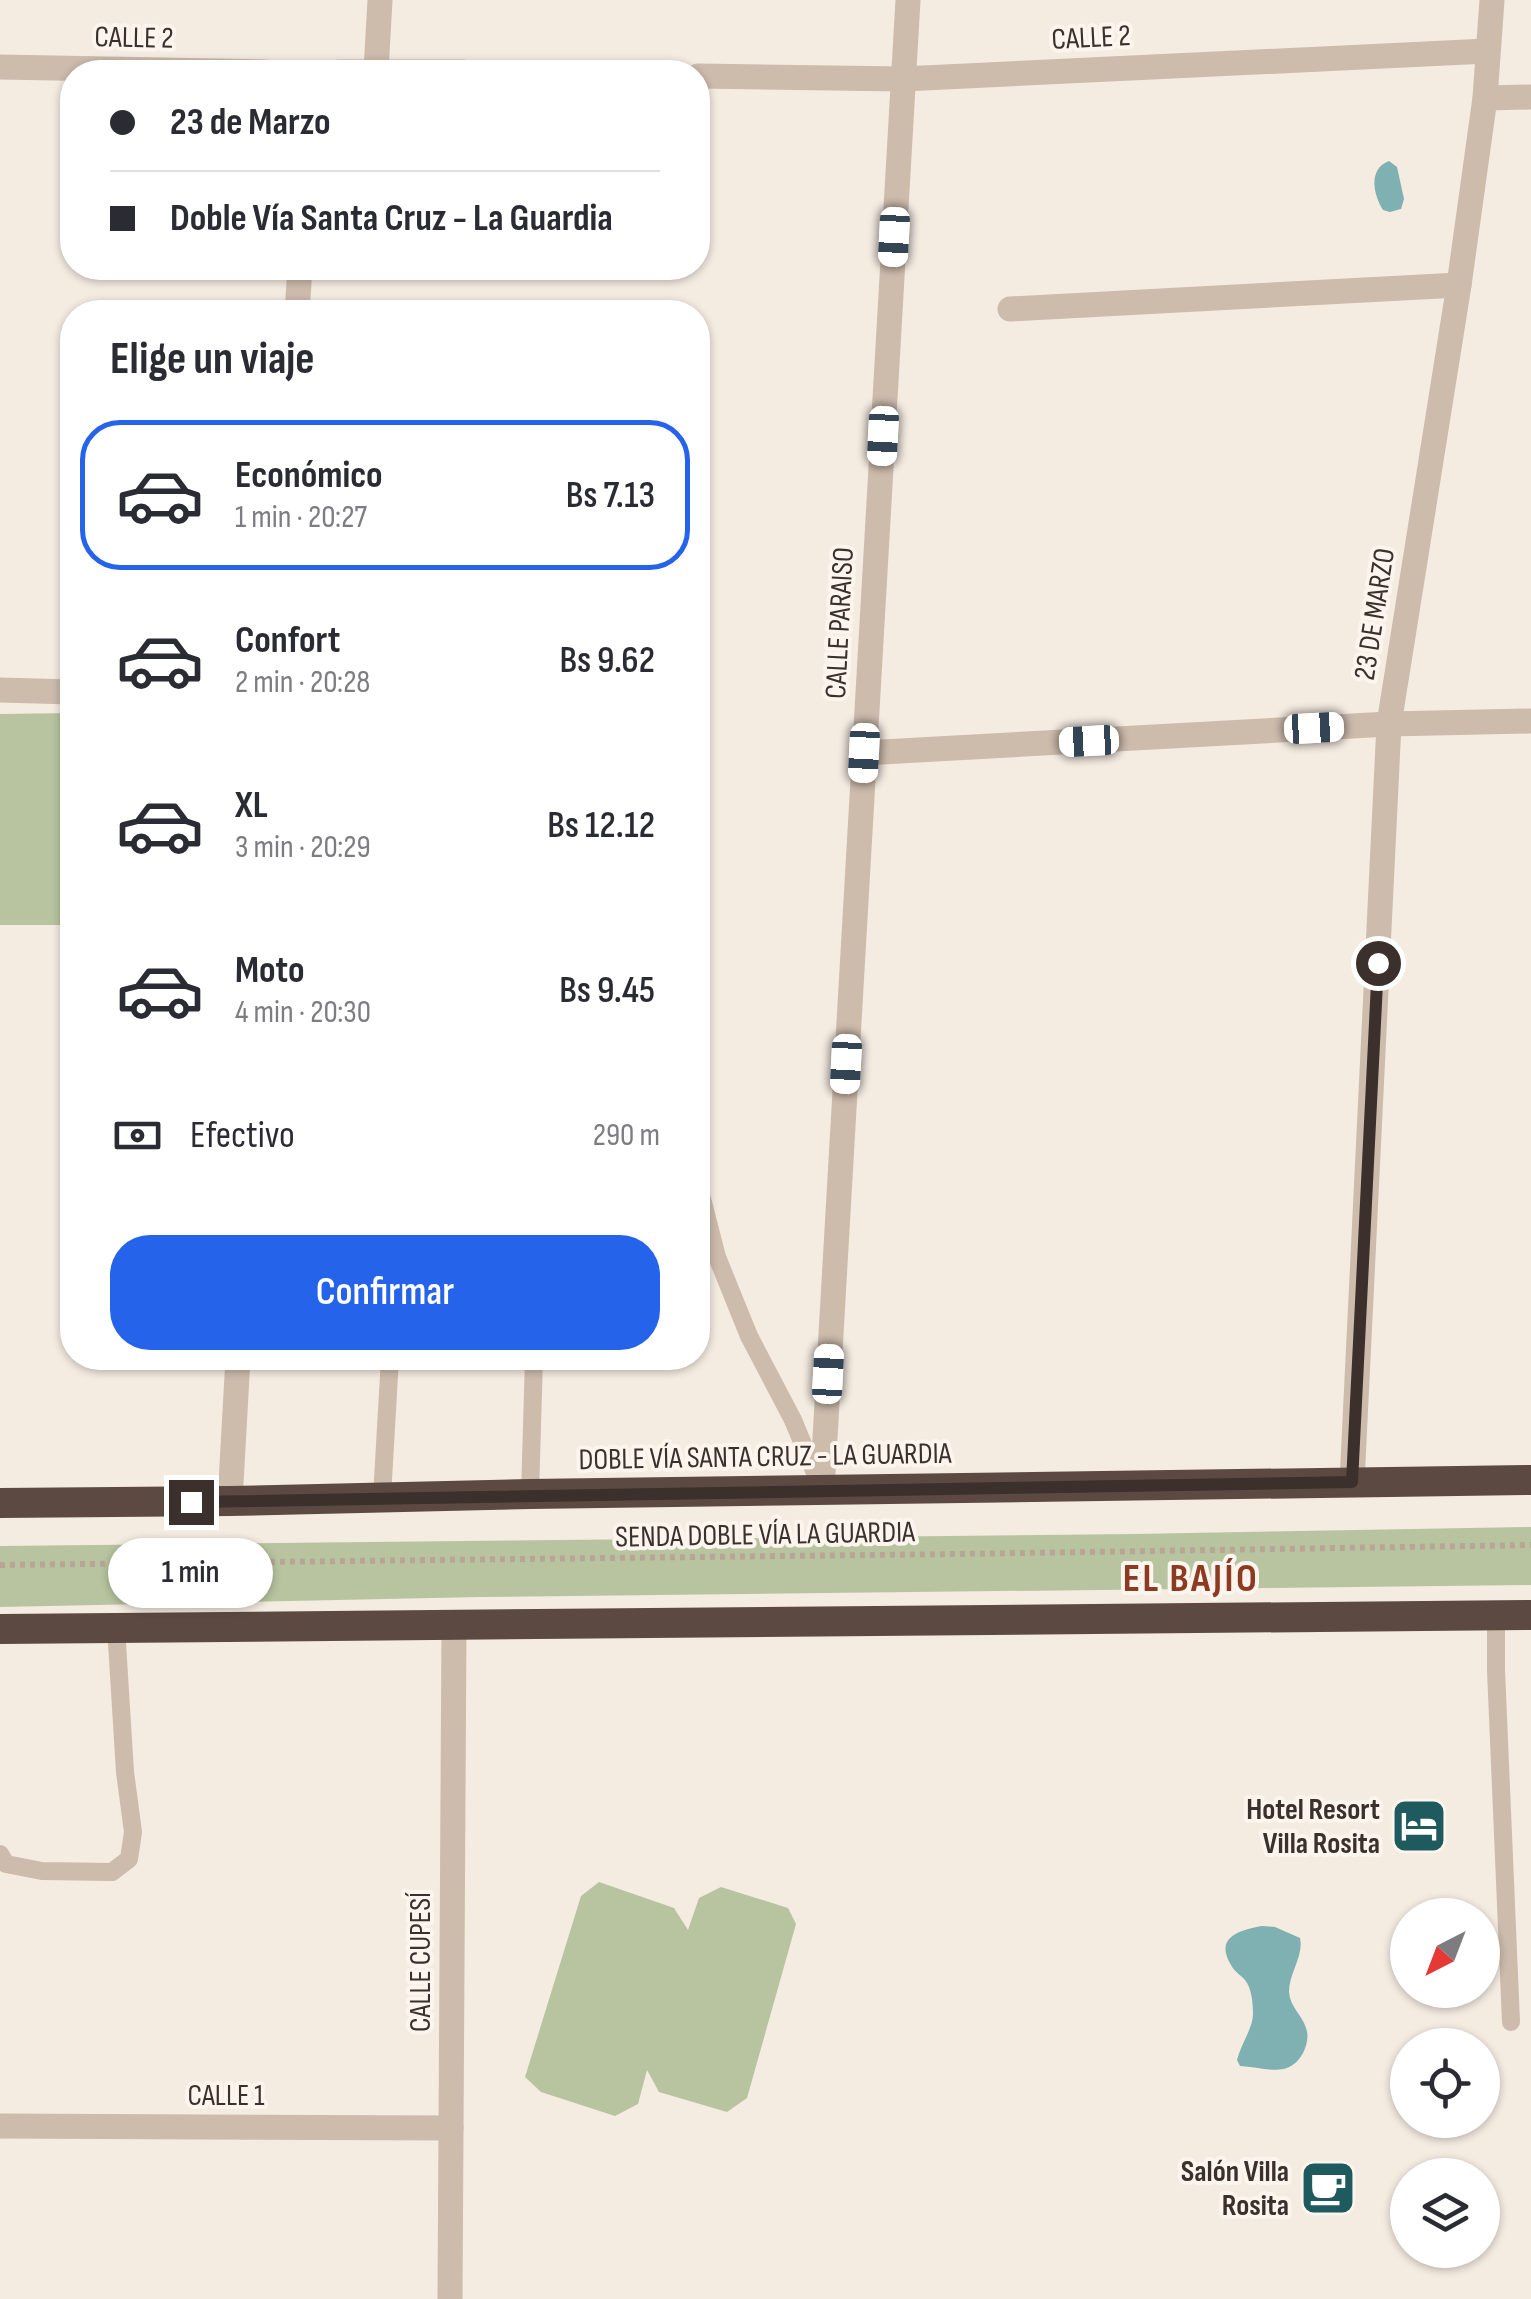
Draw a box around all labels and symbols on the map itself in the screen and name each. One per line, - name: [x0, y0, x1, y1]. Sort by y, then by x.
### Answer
- street label: CALLE 2: [1051, 18, 1132, 58]
- street label: CALLE 2: [94, 19, 174, 57]
- car: [877, 206, 911, 268]
- car: [866, 405, 900, 467]
- street label: CALLE PARAISO: [818, 546, 862, 700]
- street label: 23 DE MARZO: [1347, 546, 1403, 683]
- car: [1283, 711, 1345, 745]
- car: [847, 722, 881, 784]
- car: [1058, 724, 1120, 758]
- route start: [1356, 941, 1401, 986]
- car: [829, 1033, 863, 1095]
- car: [811, 1343, 845, 1405]
- street label: DOBLE VÍA SANTA CRUZ - LA GUARDIA: [578, 1436, 952, 1478]
- route end: [169, 1480, 214, 1525]
- street label: SENDA DOBLE VÍA LA GUARDIA: [615, 1514, 915, 1556]
- callout: 1 min: [109, 1537, 274, 1607]
- district label: EL BAJÍO: [1123, 1555, 1259, 1603]
- place label: Hotel Resort Villa Rosita: [1246, 1792, 1380, 1862]
- hotel icon: Hotel Resort Villa Rosita: [1389, 1796, 1449, 1856]
- street label: CALLE CUPESÍ: [403, 1892, 439, 2032]
- north arrow: [1390, 1898, 1500, 2008]
- street label: CALLE 1: [187, 2078, 265, 2114]
- place label: Salón Villa Rosita: [1181, 2154, 1289, 2224]
- cafe icon: Salón Villa Rosita: [1298, 2158, 1358, 2218]

